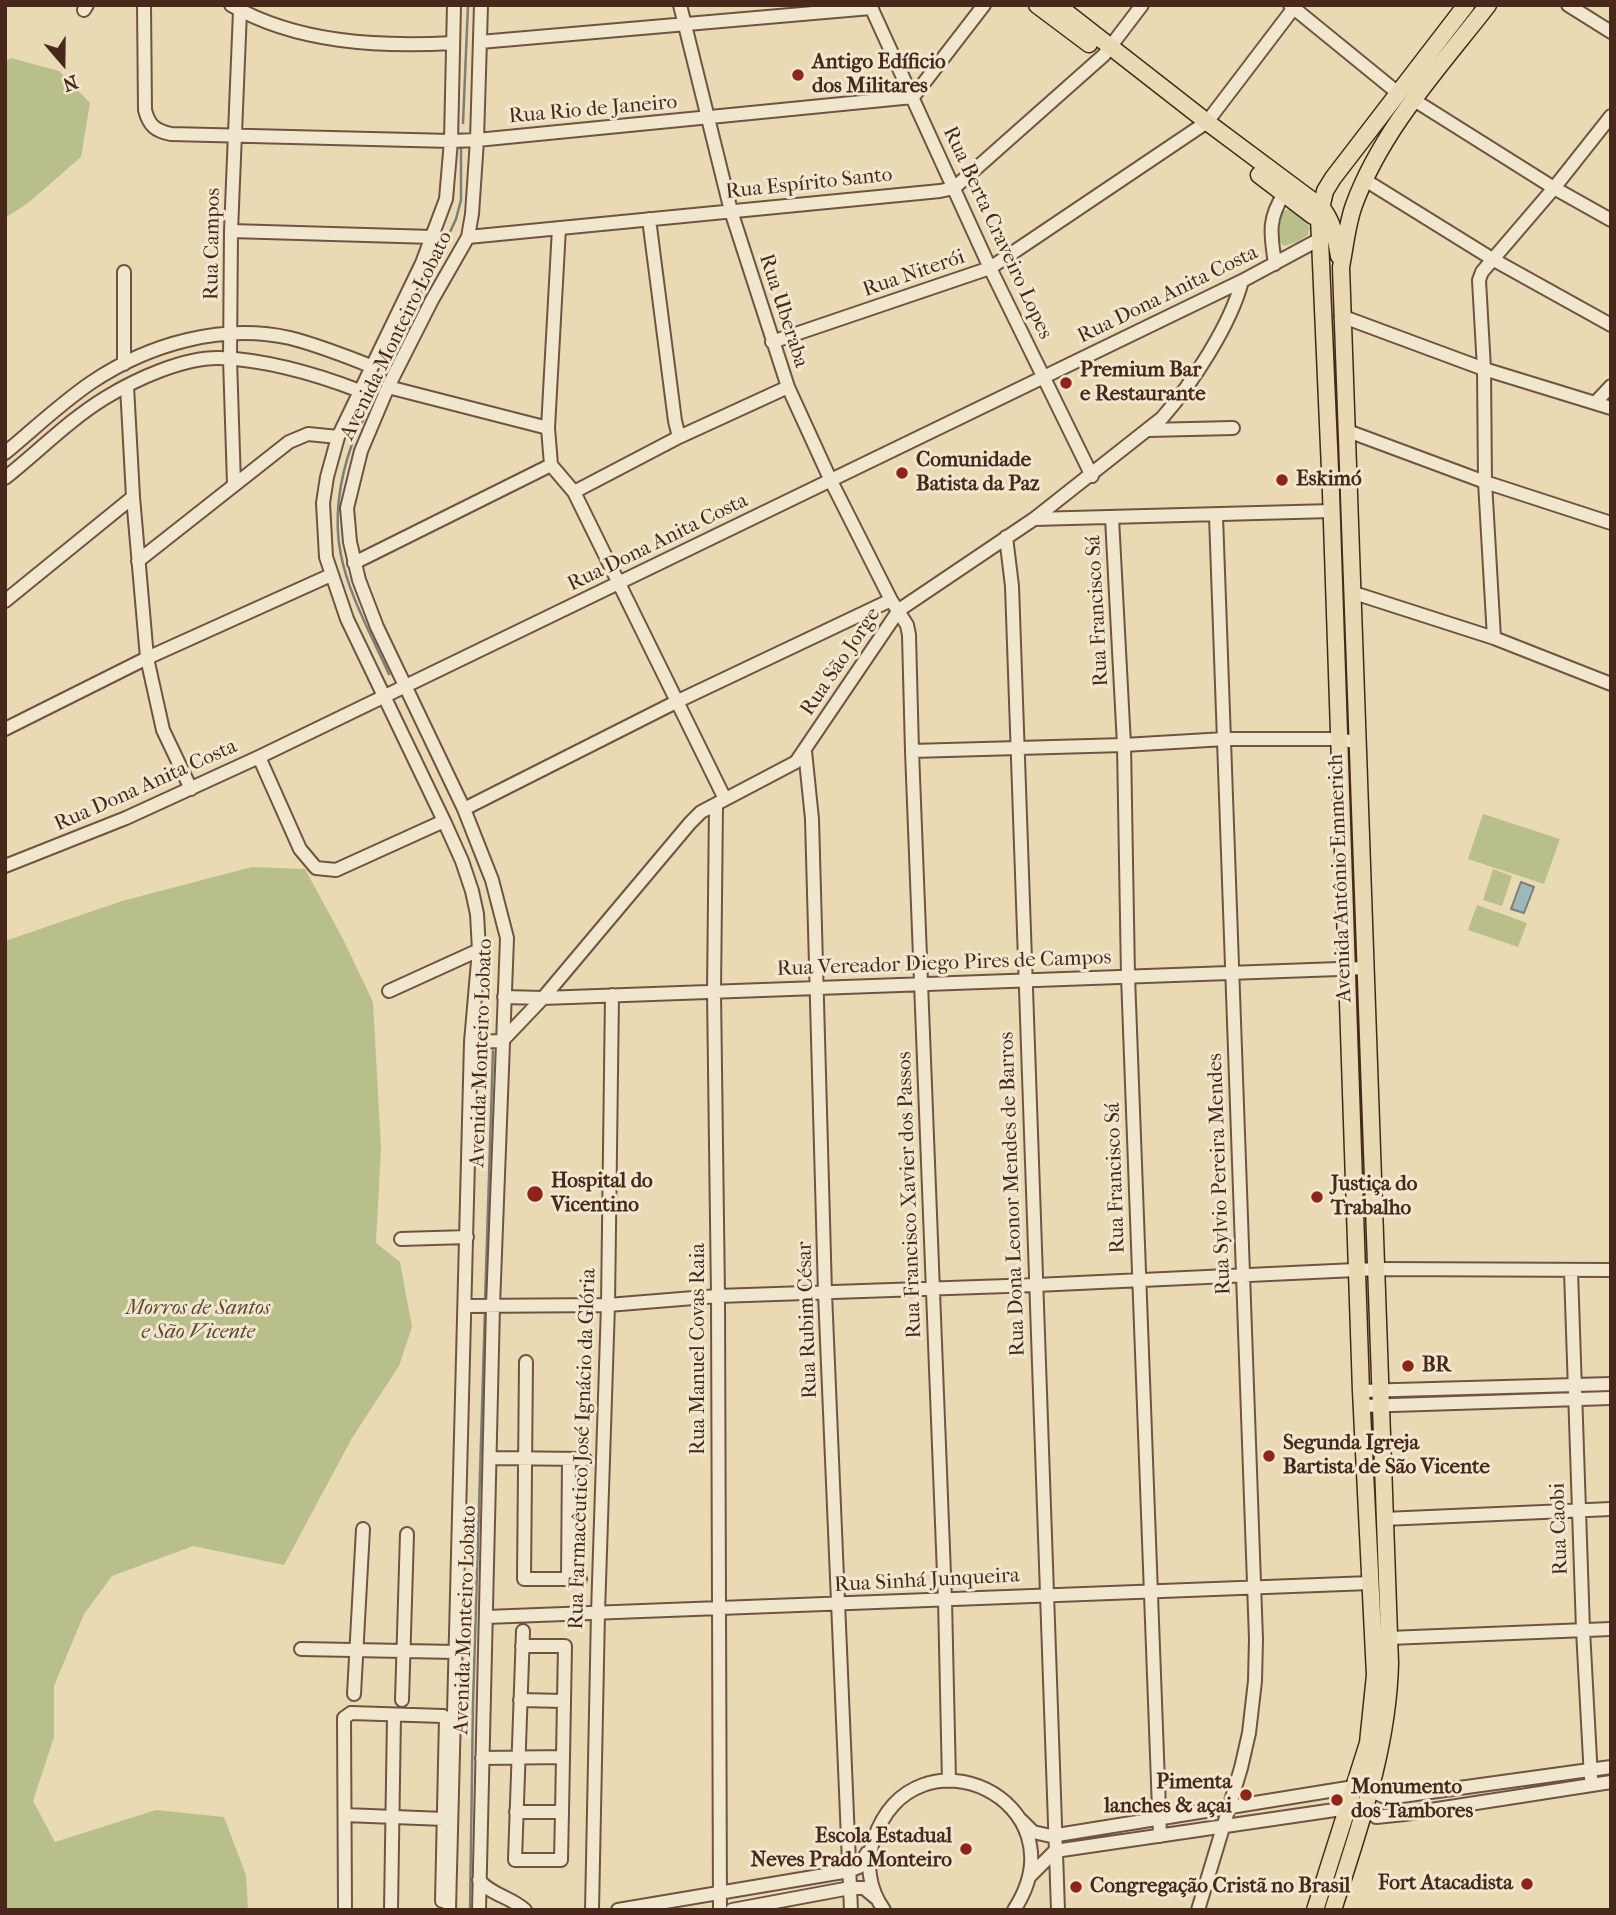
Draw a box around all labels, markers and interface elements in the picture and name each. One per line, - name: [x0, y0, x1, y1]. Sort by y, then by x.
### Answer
- north arrow: [28, 28, 98, 98]
- place label: Antigo Edíficio dos Militares: [812, 50, 946, 100]
- marker: Antigo Edíficio dos Militares: [790, 67, 806, 83]
- text: N: [60, 70, 81, 96]
- street label: Rua Rio de Janeiro: [508, 90, 678, 130]
- street label: Rua Berta Craveiro Lopes: [937, 123, 1057, 343]
- street label: Rua Espírito Santo: [724, 163, 894, 205]
- street label: Rua Campos: [199, 188, 227, 300]
- street label: Avenida Monteiro Lobato: [335, 227, 459, 445]
- street label: Rua Dona Anita Costa: [1074, 240, 1262, 350]
- street label: Rua Niterói: [860, 245, 968, 303]
- street label: Rua Uberaba: [753, 251, 813, 371]
- place label: Premium Bar e Restaurante: [1080, 358, 1206, 408]
- marker: Premium Bar e Restaurante: [1058, 375, 1074, 391]
- place label: Comunidade Batista da Paz: [916, 448, 1040, 498]
- marker: Comunidade Batista da Paz: [894, 465, 910, 481]
- place label: Eskimó: [1296, 467, 1362, 493]
- marker: Eskimó: [1274, 472, 1290, 488]
- street label: Rua Dona Anita Costa: [564, 488, 752, 598]
- street label: Rua Francisco Sá: [1081, 535, 1115, 687]
- street label: Rua São Jorge: [796, 603, 886, 721]
- street label: Rua Dona Anita Costa: [51, 734, 241, 838]
- street label: Avenida Antônio Emmerich: [1324, 753, 1358, 1003]
- street label: Avenida Monteiro Lobato: [465, 938, 499, 1168]
- street label: Rua Vereador Diego Pires de Campos: [776, 946, 1112, 982]
- street label: Rua Dona Leonor Mendes de Barros: [995, 1031, 1031, 1357]
- street label: Rua Francisco Xavier dos Passos: [892, 1051, 928, 1339]
- street label: Rua Sylvio Pereira Mendes: [1203, 1053, 1237, 1295]
- street label: Rua Francisco Sá: [1101, 1102, 1131, 1254]
- place label: Hospital do Vicentino: [551, 1169, 653, 1219]
- place label: Justiça do Trabalho: [1331, 1172, 1417, 1222]
- marker: Hospital do Vicentino: [525, 1184, 545, 1204]
- marker: Justiça do Trabalho: [1309, 1189, 1325, 1205]
- street label: Rua Rubim César: [793, 1241, 823, 1399]
- street label: Rua Manuel Covas Raia: [686, 1243, 712, 1455]
- street label: Rua Farmacêutico José Ignácio da Glória: [564, 1268, 602, 1630]
- park label: Morros de Santos e São Vicente: [126, 1296, 270, 1346]
- place label: BR: [1422, 1353, 1451, 1379]
- marker: BR: [1400, 1358, 1416, 1374]
- place label: Segunda Igreja Bartista de São Vicente: [1283, 1431, 1490, 1481]
- marker: Segunda Igreja Bartista de São Vicente: [1261, 1448, 1277, 1464]
- street label: Rua Caobi: [1546, 1482, 1574, 1576]
- street label: Avenida Monteiro Lobato: [449, 1505, 483, 1735]
- street label: Rua Sinhá Junqueira: [834, 1564, 1020, 1598]
- place label: Pimenta lanches & açai: [1104, 1770, 1232, 1820]
- place label: Monumento dos Tambores: [1351, 1775, 1473, 1825]
- marker: Pimenta lanches & açai: [1238, 1787, 1254, 1803]
- marker: Monumento dos Tambores: [1329, 1792, 1345, 1808]
- place label: Escola Estadual Neves Prado Monteiro: [751, 1824, 952, 1874]
- marker: Escola Estadual Neves Prado Monteiro: [958, 1841, 974, 1857]
- place label: Fort Atacadista: [1378, 1871, 1513, 1897]
- place label: Congregação Cristã no Brasil: [1090, 1874, 1350, 1900]
- marker: Fort Atacadista: [1519, 1876, 1535, 1892]
- marker: Congregação Cristã no Brasil: [1068, 1879, 1084, 1895]

